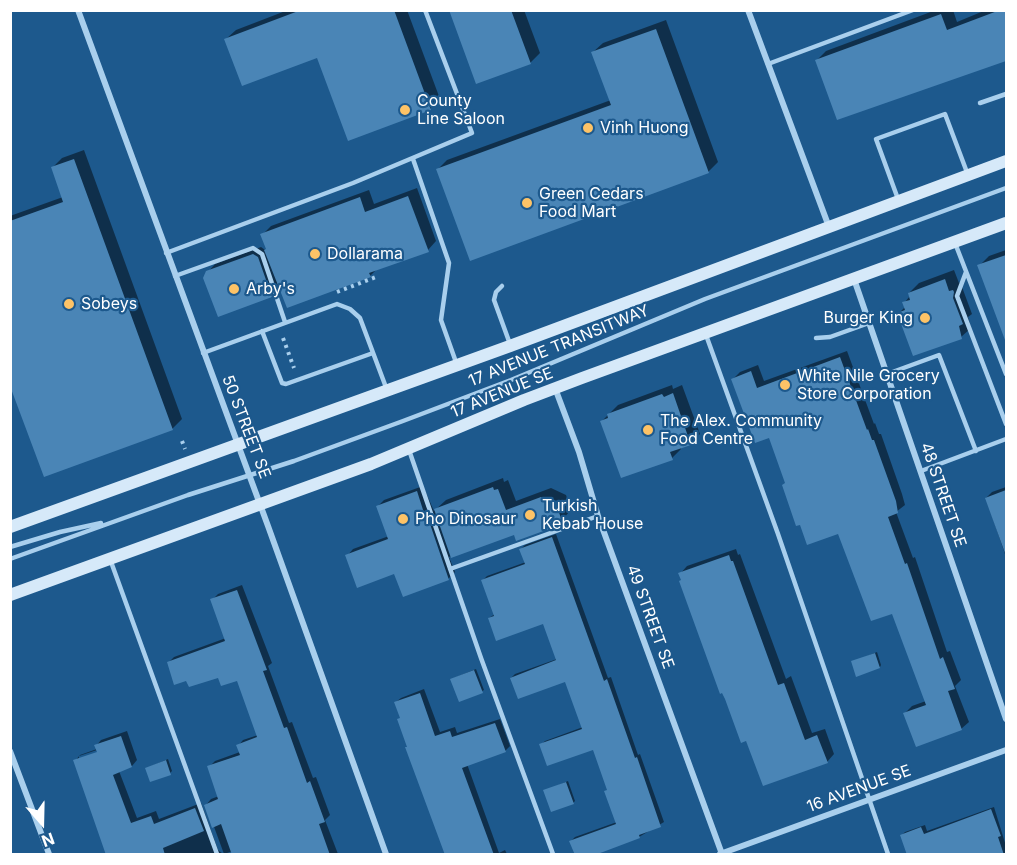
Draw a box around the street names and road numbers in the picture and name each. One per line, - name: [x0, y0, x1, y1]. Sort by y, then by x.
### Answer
- street label: 17 AVENUE TRANSITWAY: [466, 301, 652, 391]
- street label: 17 AVENUE SE: [448, 364, 556, 422]
- street label: 50 STREET SE: [217, 373, 275, 481]
- street label: 48 STREET SE: [916, 440, 970, 550]
- street label: 49 STREET SE: [622, 562, 678, 672]
- street label: 16 AVENUE SE: [804, 761, 914, 817]

